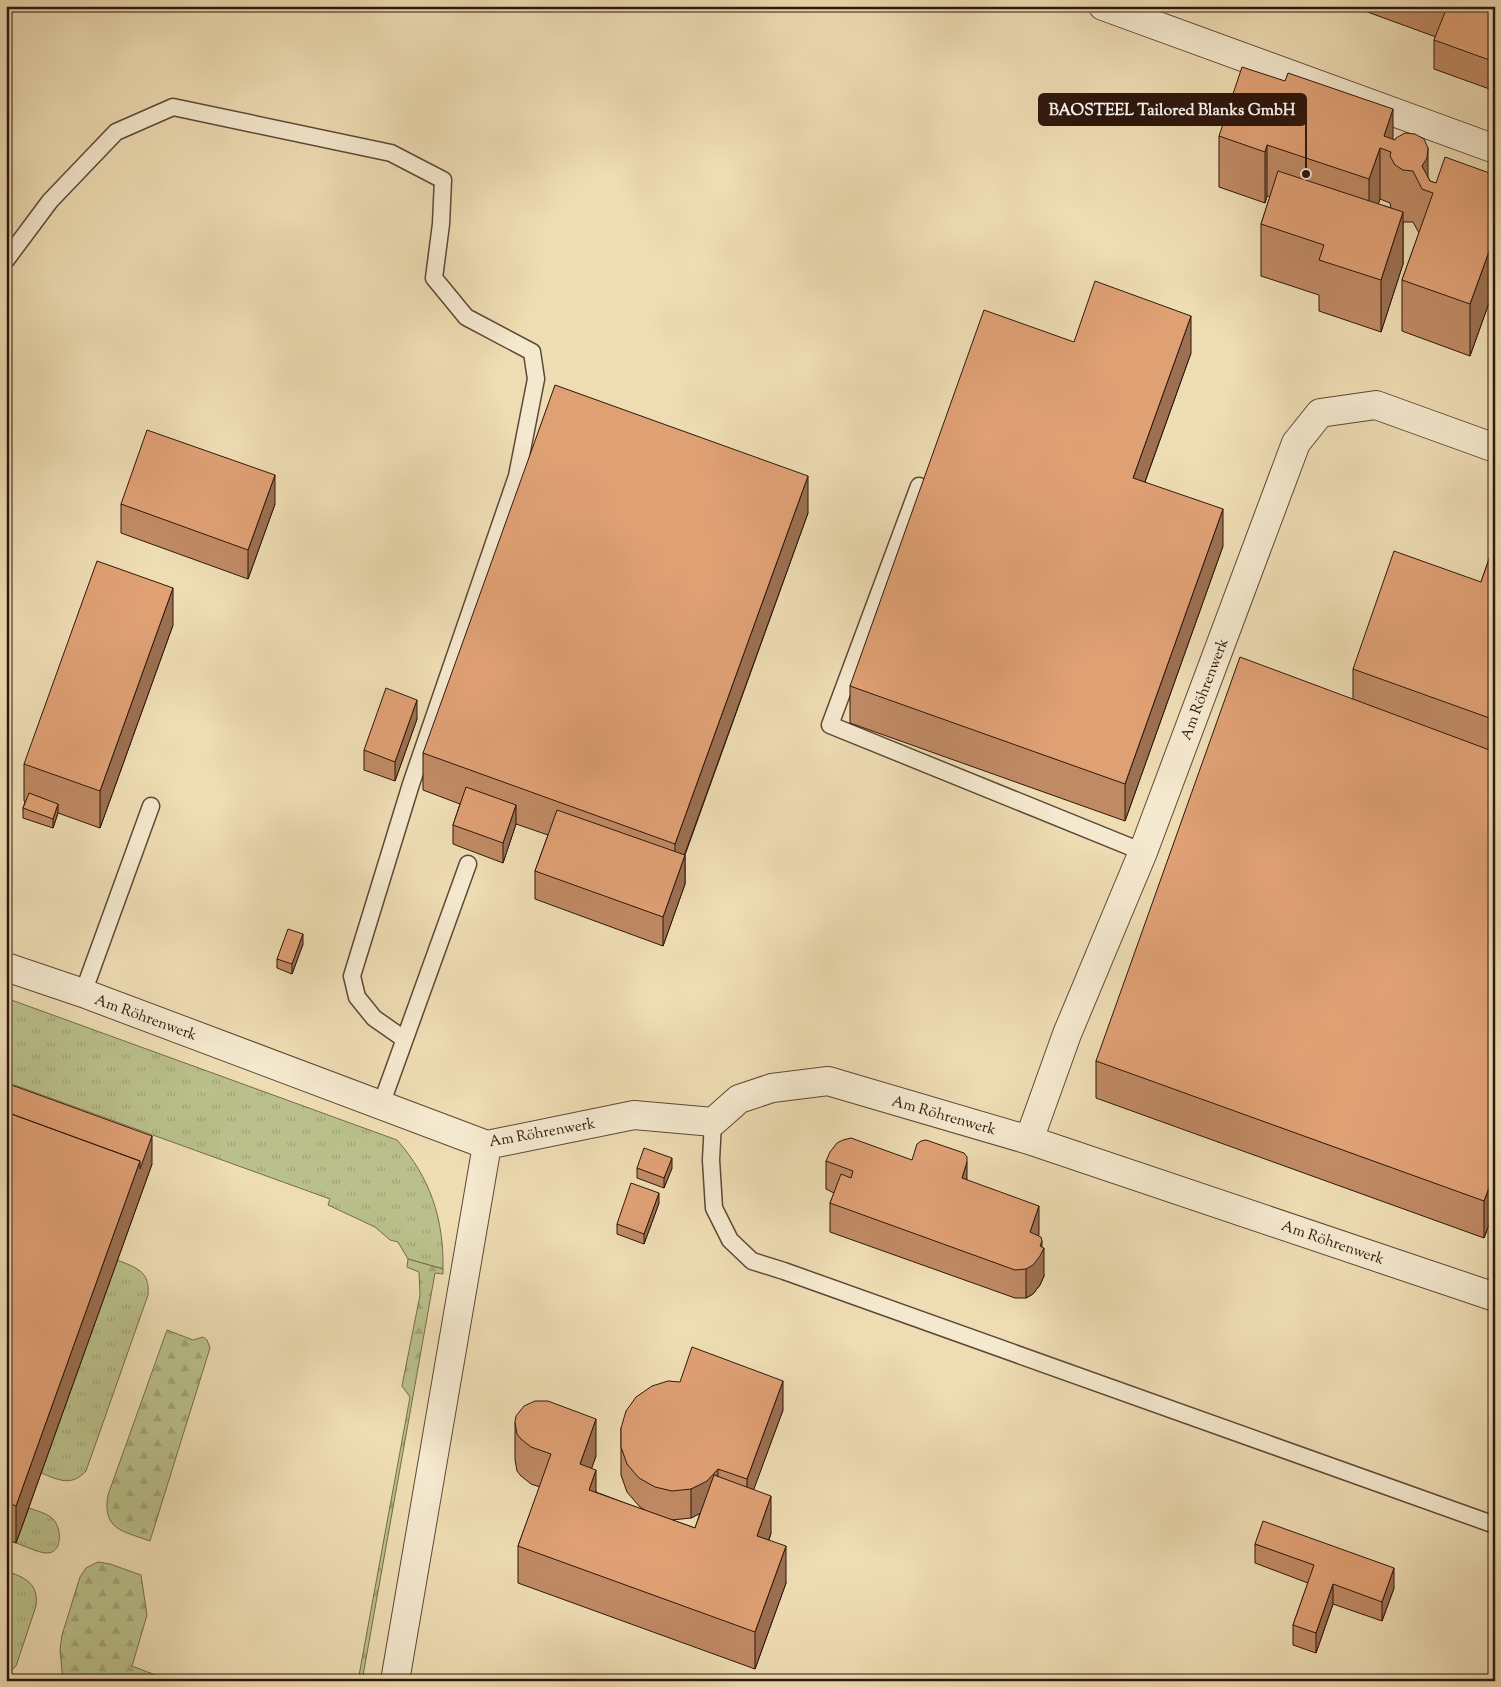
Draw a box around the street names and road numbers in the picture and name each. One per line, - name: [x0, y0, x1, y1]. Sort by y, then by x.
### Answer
- street label: Am Röhrenwerk: [1176, 636, 1234, 743]
- street label: Am Röhrenwerk: [91, 990, 200, 1047]
- street label: Am Röhrenwerk: [889, 1092, 998, 1141]
- street label: Am Röhrenwerk: [488, 1114, 597, 1153]
- street label: Am Röhrenwerk: [1278, 1216, 1387, 1271]

